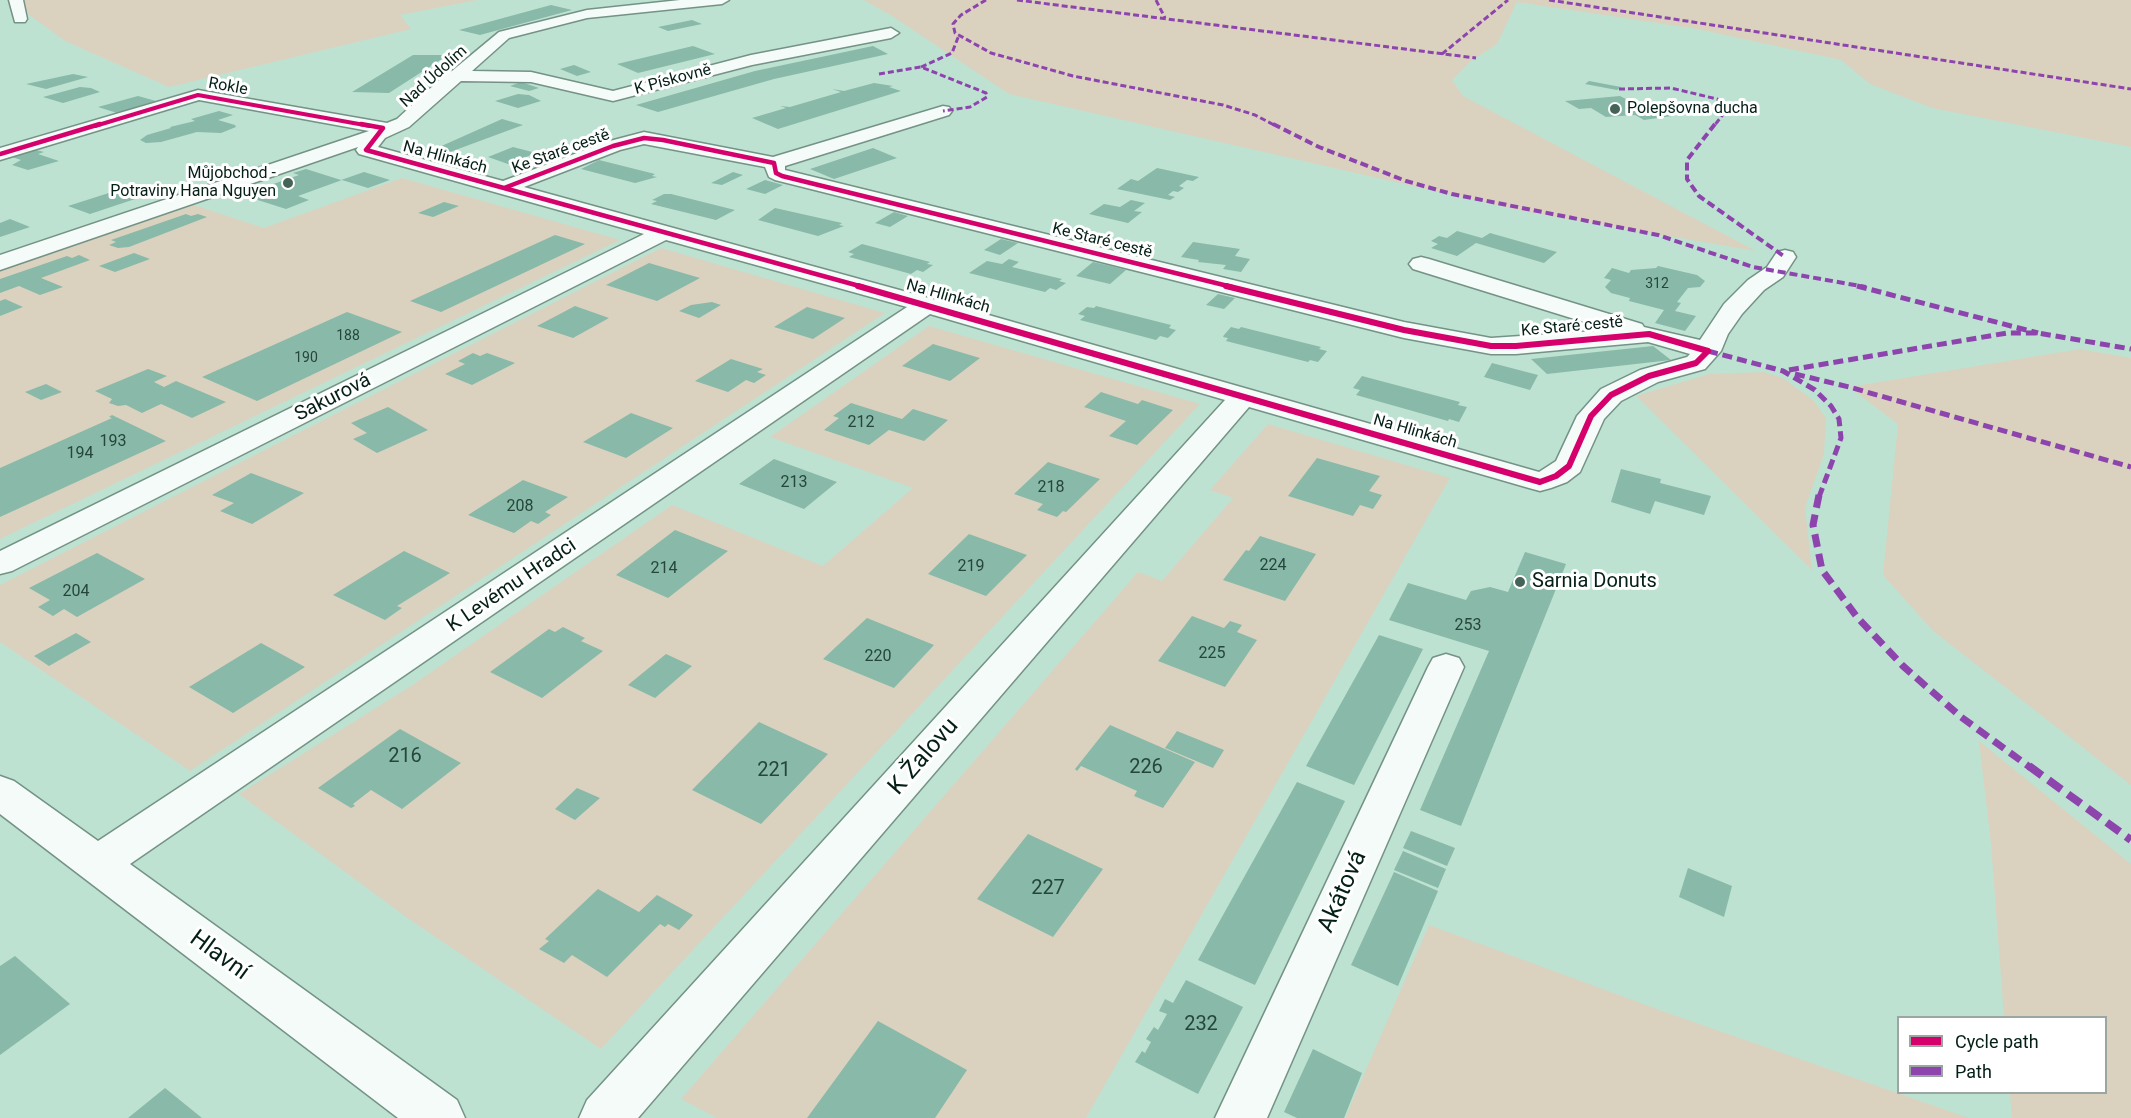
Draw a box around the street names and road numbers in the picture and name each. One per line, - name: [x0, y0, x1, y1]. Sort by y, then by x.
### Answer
- street label: Nad Údolím: [397, 42, 471, 112]
- street label: K Pískovně: [633, 61, 713, 99]
- street label: Rokle: [207, 74, 249, 100]
- street label: Ke Staré cestě: [510, 125, 612, 179]
- street label: Na Hlinkách: [401, 138, 489, 178]
- street label: Ke Staré cestě: [1050, 219, 1154, 263]
- street label: Na Hlinkách: [904, 276, 992, 318]
- street label: Ke Staré cestě: [1520, 313, 1624, 341]
- street label: Sakurová: [291, 369, 375, 427]
- street label: Na Hlinkách: [1371, 411, 1459, 453]
- street label: K Levému Hradci: [443, 534, 581, 638]
- street label: K Žalovu: [883, 713, 965, 801]
- street label: Akátová: [1312, 847, 1374, 937]
- street label: Hlavní: [184, 925, 254, 987]

